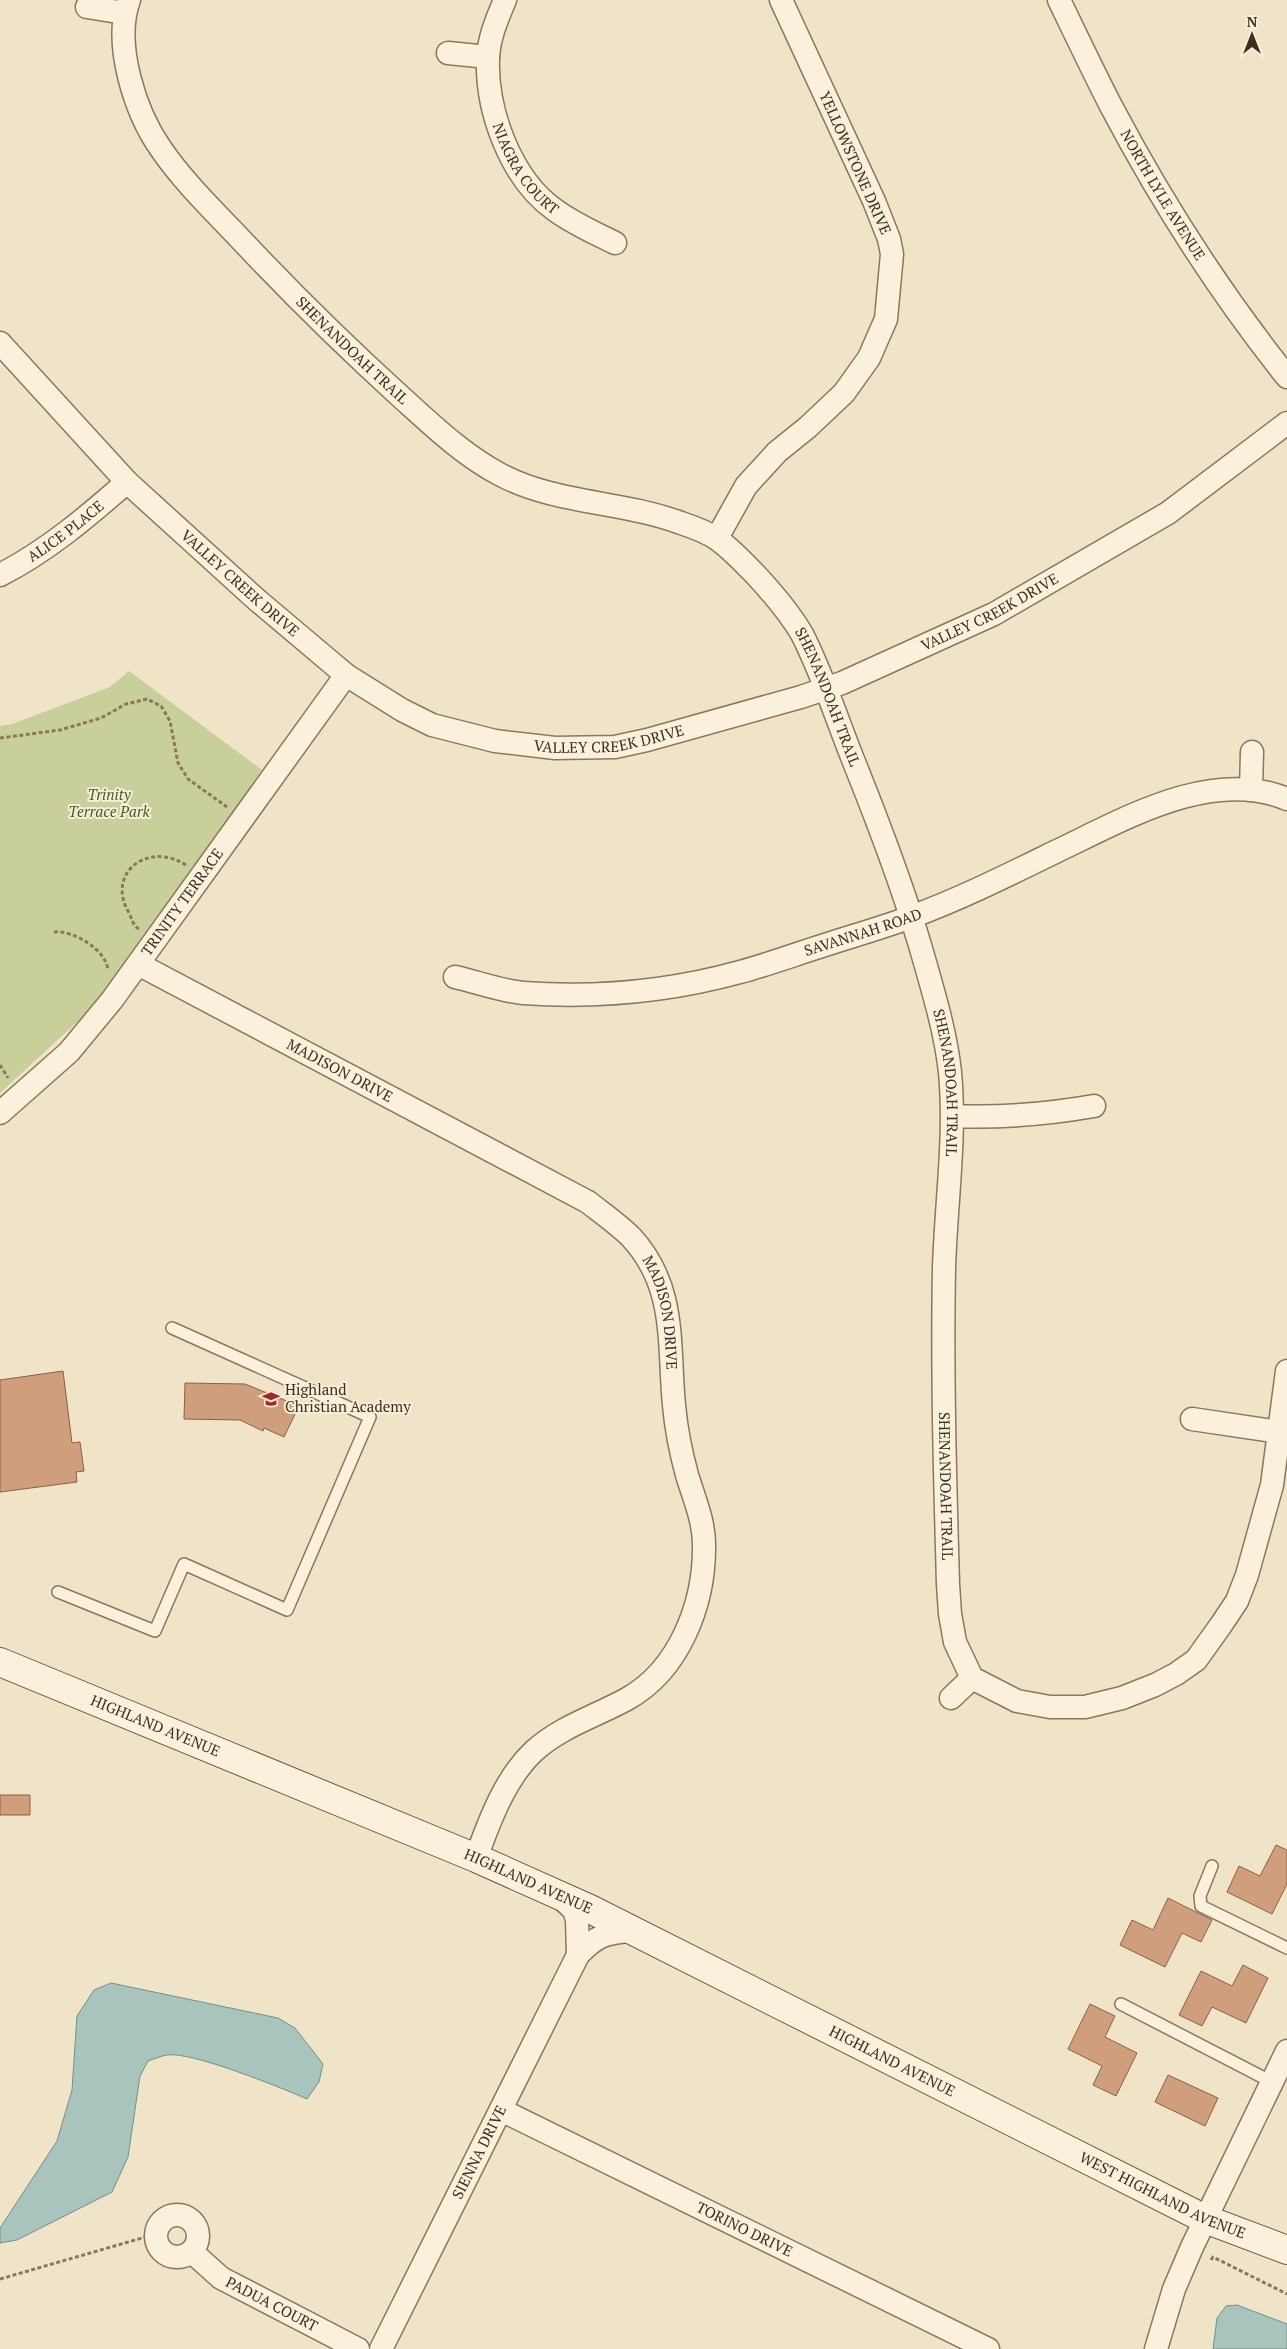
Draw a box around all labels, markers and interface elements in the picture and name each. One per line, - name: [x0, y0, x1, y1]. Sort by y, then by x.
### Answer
- north arrow: [1227, 10, 1277, 60]
- text: N: [1247, 12, 1258, 31]
- street label: YELLOWSTONE DRIVE: [815, 88, 897, 237]
- street label: NIAGRA COURT: [489, 120, 563, 218]
- street label: NORTH LYLE AVENUE: [1116, 126, 1210, 264]
- street label: SHENANDOAH TRAIL: [292, 291, 413, 408]
- street label: ALICE PLACE: [23, 495, 108, 566]
- street label: VALLEY CREEK DRIVE: [177, 525, 304, 641]
- street label: VALLEY CREEK DRIVE: [917, 568, 1062, 655]
- street label: SHENANDOAH TRAIL: [791, 623, 866, 769]
- street label: VALLEY CREEK DRIVE: [533, 719, 686, 757]
- park label: Trinity Terrace Park: [68, 784, 151, 821]
- street label: TRINITY TERRACE: [136, 844, 227, 959]
- street label: SAVANNAH ROAD: [801, 903, 924, 960]
- street label: SHENANDOAH TRAIL: [929, 1007, 963, 1157]
- street label: MADISON DRIVE: [284, 1034, 397, 1106]
- street label: MADISON DRIVE: [639, 1251, 683, 1370]
- place label: Highland Christian Academy: [285, 1379, 411, 1416]
- school or university icon: Highland Christian Academy: [261, 1389, 281, 1409]
- street label: SHENANDOAH TRAIL: [935, 1412, 958, 1560]
- street label: HIGHLAND AVENUE: [88, 1689, 224, 1761]
- street label: HIGHLAND AVENUE: [461, 1843, 596, 1918]
- street label: HIGHLAND AVENUE: [826, 2020, 959, 2100]
- street label: SIENNA DRIVE: [447, 2102, 510, 2202]
- street label: WEST HIGHLAND AVENUE: [1076, 2146, 1249, 2243]
- street label: TORINO DRIVE: [693, 2196, 796, 2261]
- street label: PADUA COURT: [223, 2271, 322, 2335]

